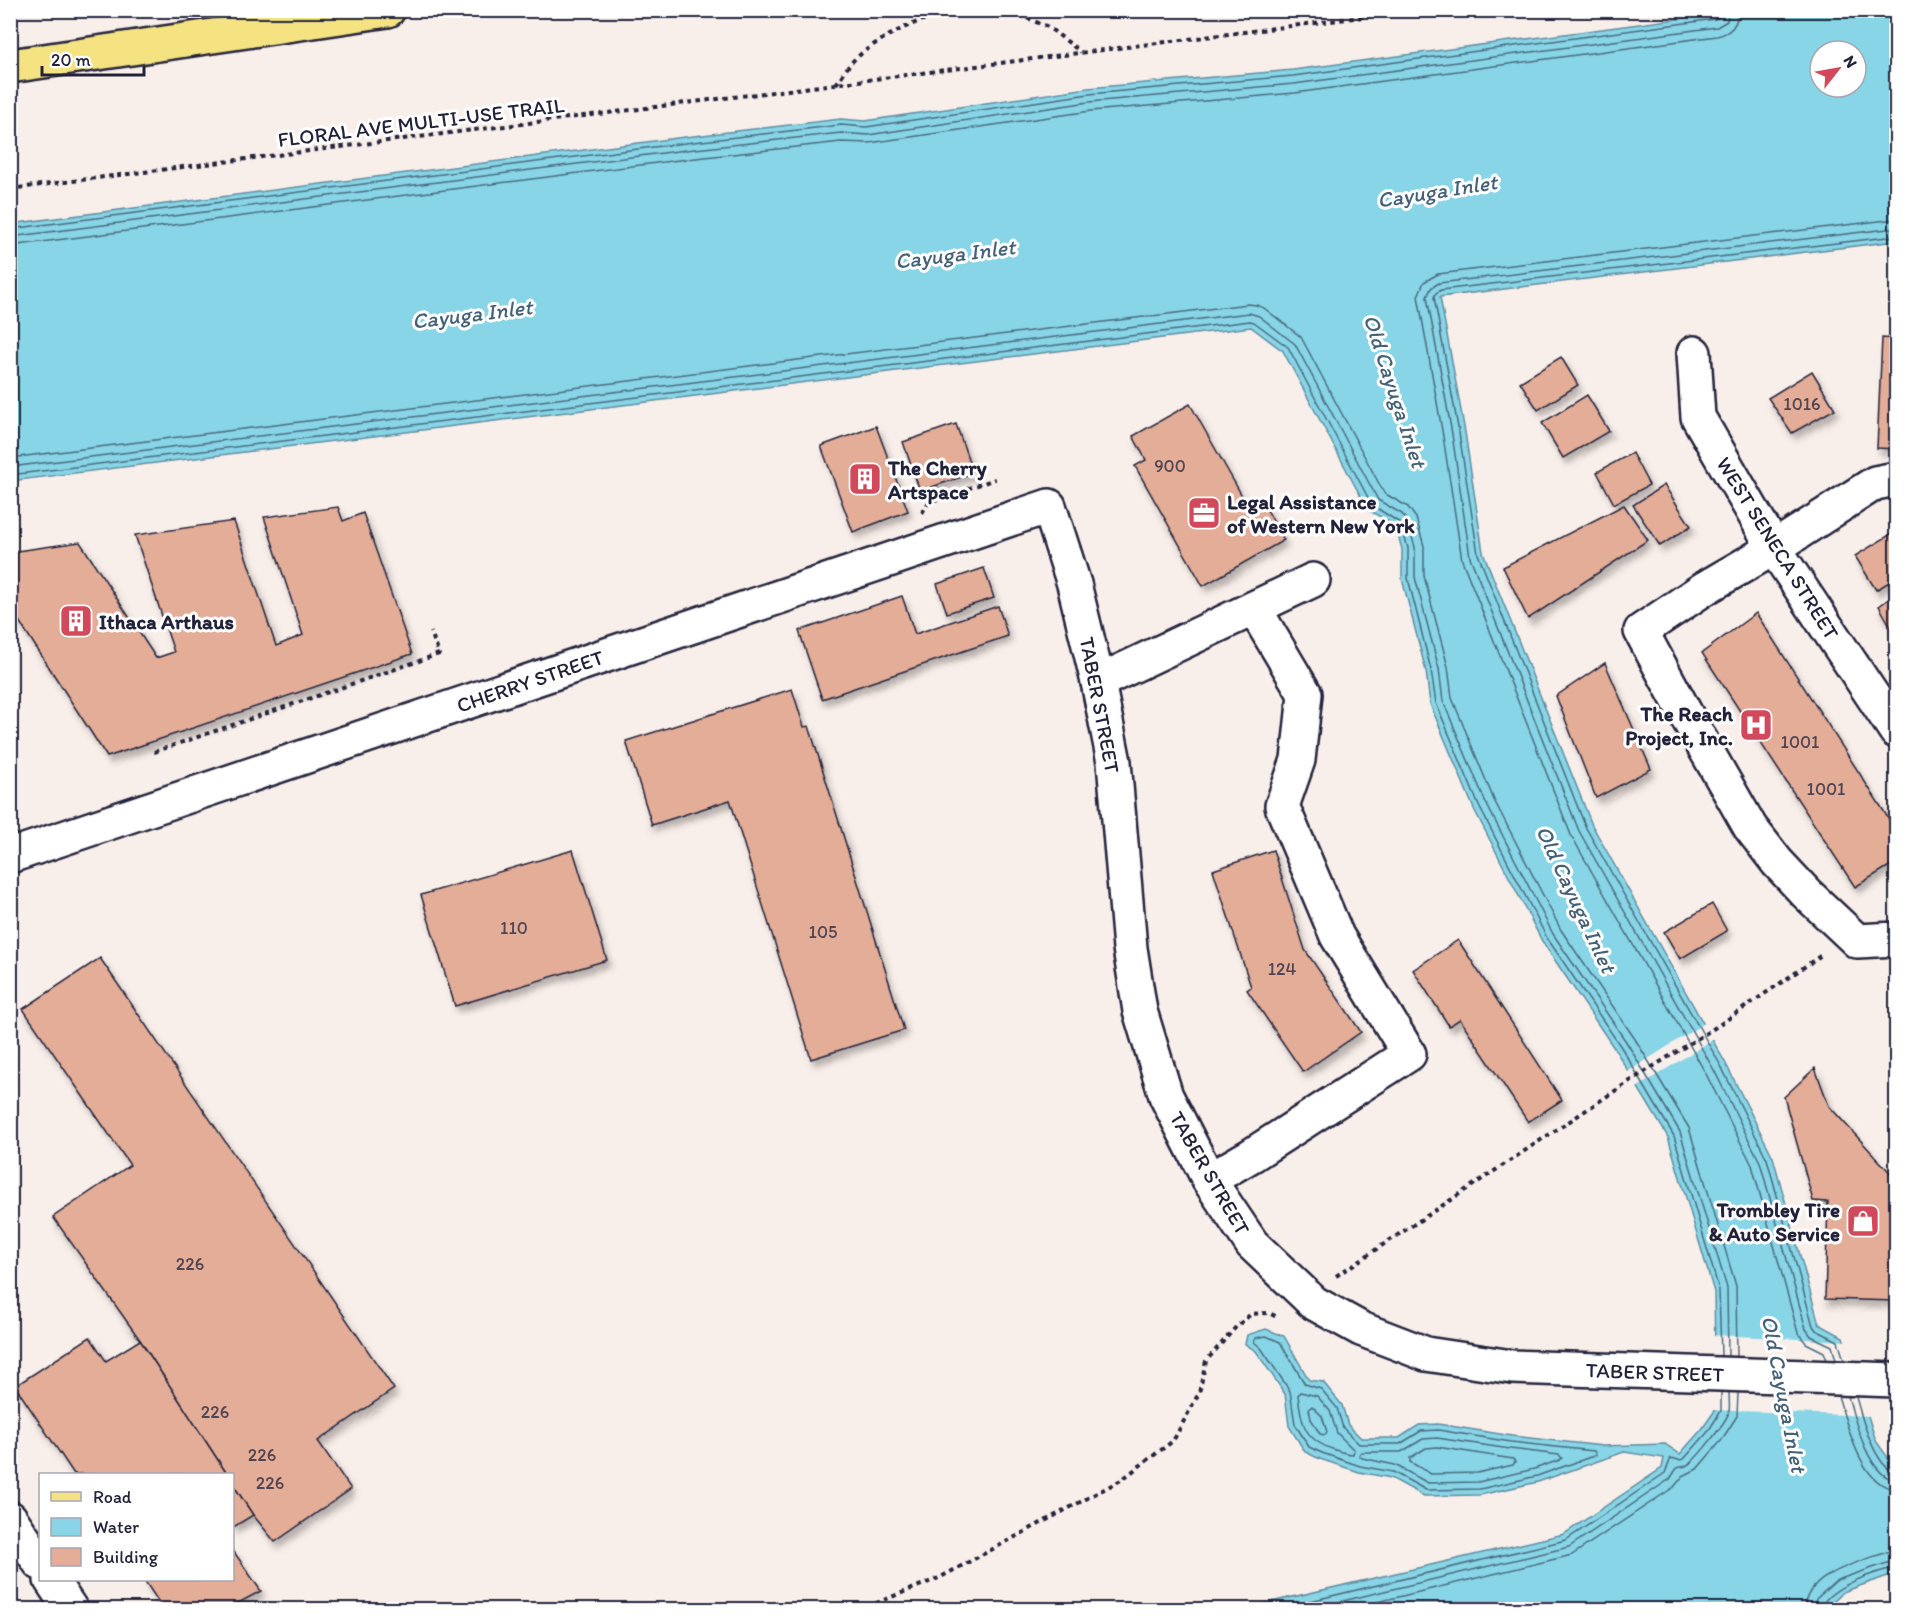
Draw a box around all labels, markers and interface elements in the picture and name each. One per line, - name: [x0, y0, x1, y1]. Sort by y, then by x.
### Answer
- scale bar: [42, 39, 144, 77]
- north arrow: [1808, 39, 1868, 99]
- text: 20 m: [51, 49, 91, 71]
- text: N: [1840, 52, 1861, 71]
- street label: FLORAL AVE MULTI-USE TRAIL: [276, 92, 566, 152]
- water label: Cayuga Inlet: [1375, 168, 1501, 214]
- water label: Cayuga Inlet: [893, 233, 1018, 275]
- water label: Cayuga Inlet: [410, 293, 535, 335]
- water label: Old Cayuga Inlet: [1358, 311, 1433, 473]
- house number: 1016: [1783, 393, 1821, 415]
- street label: WEST SENECA STREET: [1712, 452, 1845, 644]
- place label: The Cherry Artspace: [887, 455, 987, 505]
- house number: 900: [1154, 455, 1186, 477]
- building icon: The Cherry Artspace: [847, 461, 883, 497]
- place label: Legal Assistance of Western New York: [1227, 489, 1415, 538]
- office icon: Legal Assistance of Western New York: [1186, 495, 1222, 531]
- building icon: Ithaca Arthaus: [58, 603, 94, 639]
- place label: Ithaca Arthaus: [99, 609, 234, 634]
- street label: TABER STREET: [1075, 635, 1126, 775]
- street label: CHERRY STREET: [453, 644, 607, 718]
- place label: The Reach Project, Inc.: [1625, 701, 1734, 751]
- hospital icon: The Reach Project, Inc.: [1738, 707, 1774, 743]
- house number: 1001: [1781, 731, 1819, 753]
- house number: 1001: [1807, 778, 1845, 800]
- water label: Old Cayuga Inlet: [1530, 821, 1623, 979]
- house number: 110: [500, 917, 528, 939]
- house number: 105: [809, 921, 837, 943]
- house number: 124: [1268, 958, 1296, 980]
- street label: TABER STREET: [1165, 1107, 1256, 1239]
- place label: Trombley Tire & Auto Service: [1709, 1197, 1840, 1246]
- shop icon: Trombley Tire & Auto Service: [1845, 1203, 1881, 1239]
- house number: 226: [176, 1253, 204, 1275]
- water label: Old Cayuga Inlet: [1756, 1313, 1813, 1477]
- street label: TABER STREET: [1585, 1357, 1725, 1387]
- house number: 226: [201, 1401, 229, 1423]
- house number: 226: [248, 1444, 276, 1466]
- house number: 226: [256, 1472, 284, 1494]
- legend: [39, 1473, 234, 1581]
- text: Road: [93, 1486, 132, 1508]
- text: Water: [93, 1516, 139, 1538]
- text: Building: [93, 1546, 159, 1568]

